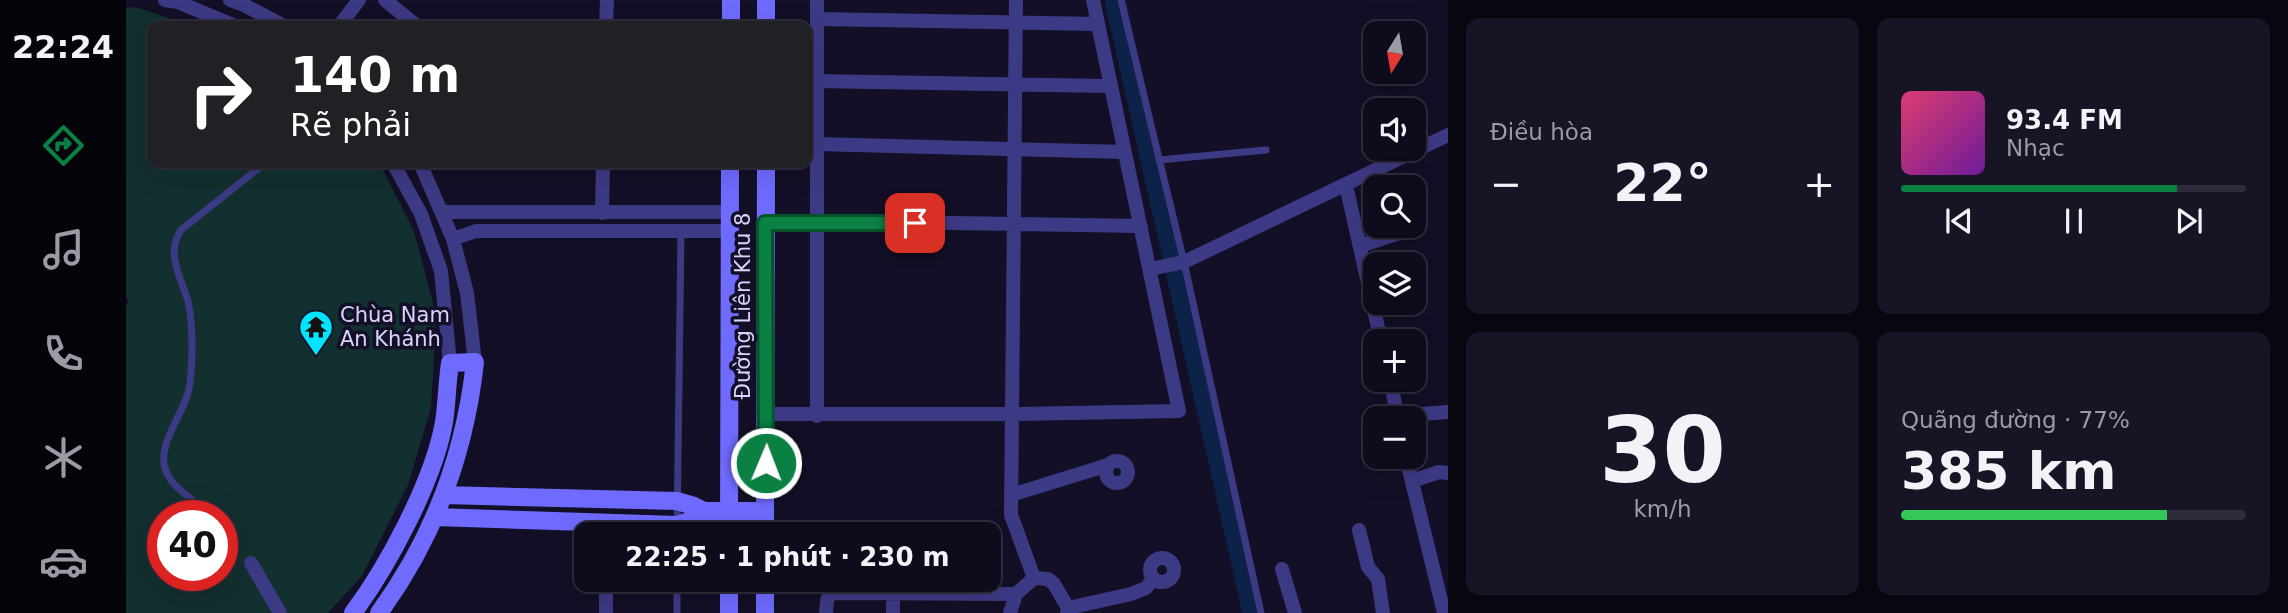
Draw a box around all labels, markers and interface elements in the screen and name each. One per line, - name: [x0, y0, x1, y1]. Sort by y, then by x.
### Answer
- north arrow: [1363, 21, 1426, 84]
- map controls: [1363, 21, 1426, 469]
- text: 22:24: [12, 28, 114, 66]
- text: 140 m: [290, 47, 460, 104]
- icon: right: [175, 49, 266, 140]
- button: sound: [1363, 98, 1426, 161]
- text: 93.4 FM: [2006, 105, 2123, 135]
- text: Rẽ phải: [290, 106, 411, 144]
- text: Điều hòa: [1490, 119, 1593, 145]
- icon: directions: [39, 121, 88, 170]
- text: Nhạc: [2006, 135, 2065, 161]
- text: 22°: [1613, 153, 1712, 213]
- text: −: [1490, 162, 1522, 206]
- text: +: [1803, 162, 1835, 206]
- button: search: [1363, 175, 1426, 238]
- pin: [885, 193, 945, 253]
- icon: previous: [1940, 202, 1978, 240]
- icon: pause: [2055, 202, 2093, 240]
- icon: next: [2170, 202, 2208, 240]
- icon: arrive: [896, 204, 934, 242]
- street label: Đường Liên Khu 8: [731, 213, 755, 399]
- icon: music: [39, 225, 88, 274]
- button: layers: [1363, 252, 1426, 315]
- place label: Chùa Nam An Khánh: [340, 303, 450, 351]
- temple icon: Chùa Nam An Khánh: [297, 308, 335, 357]
- icon: phone: [39, 329, 88, 378]
- button: +: [1363, 329, 1426, 392]
- text: 30: [1599, 398, 1726, 503]
- button: −: [1363, 406, 1426, 469]
- text: Quãng đường · 77%: [1901, 407, 2130, 433]
- position arrow: [729, 426, 803, 500]
- icon: climate: [39, 433, 88, 482]
- text: 385 km: [1901, 441, 2116, 501]
- text: km/h: [1633, 496, 1692, 522]
- speed limit sign: 40: [147, 500, 238, 591]
- icon: car: [39, 537, 88, 586]
- text: 22:25 · 1 phút · 230 m: [625, 542, 950, 572]

